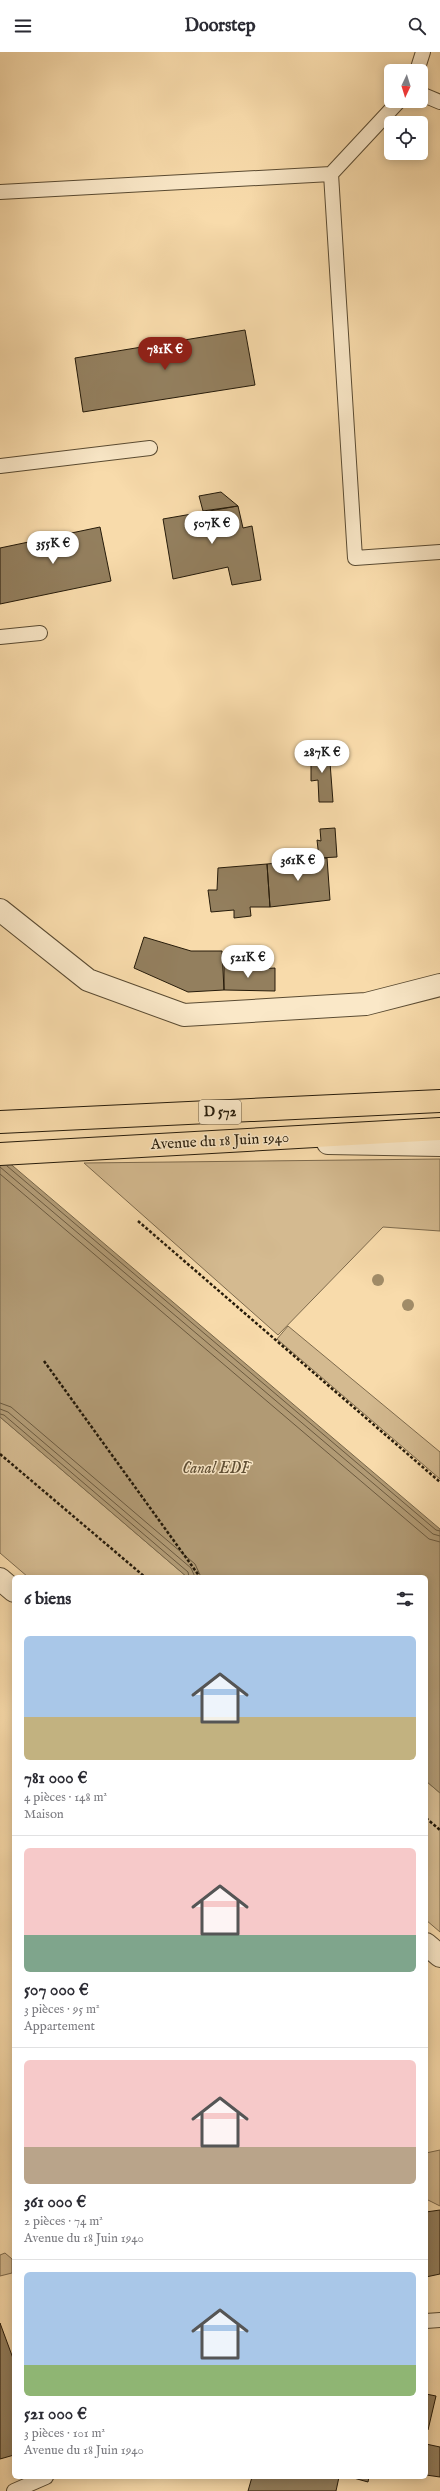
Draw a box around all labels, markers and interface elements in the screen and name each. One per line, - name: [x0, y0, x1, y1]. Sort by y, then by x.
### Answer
- icon: menu: [12, 15, 34, 37]
- text: Doorstep: [185, 15, 255, 38]
- icon: search: [406, 15, 428, 37]
- north arrow: [384, 64, 428, 108]
- map controls: [384, 64, 428, 160]
- button: locate: [384, 116, 428, 160]
- pin: 781K €: [132, 337, 198, 371]
- text: 781K €: [147, 341, 183, 358]
- pin: 507K €: [179, 511, 245, 545]
- text: 507K €: [194, 515, 230, 532]
- pin: 355K €: [20, 531, 86, 565]
- text: 355K €: [36, 535, 70, 552]
- pin: 287K €: [289, 740, 355, 774]
- text: 287K €: [303, 744, 341, 761]
- pin: 361K €: [265, 848, 331, 882]
- text: 361K €: [281, 852, 315, 869]
- pin: 521K €: [215, 945, 281, 979]
- text: 521K €: [230, 949, 266, 966]
- road number: D 572: [199, 1100, 241, 1124]
- street label: Avenue du 18 Juin 1940: [149, 1128, 290, 1154]
- water label: Canal EDF: [182, 1459, 252, 1479]
- icon: filters: [394, 1588, 416, 1610]
- text: 6 biens: [24, 1589, 71, 1610]
- icon: home: [184, 1662, 256, 1734]
- text: 781 000 €: [24, 1768, 87, 1789]
- text: 4 pièces · 148 m²: [24, 1789, 107, 1806]
- text: Maison: [24, 1806, 64, 1823]
- icon: home: [184, 1874, 256, 1946]
- text: 507 000 €: [24, 1980, 89, 2001]
- text: 3 pièces · 95 m²: [24, 2001, 100, 2018]
- text: Appartement: [24, 2018, 95, 2035]
- icon: home: [184, 2086, 256, 2158]
- text: 361 000 €: [24, 2192, 86, 2213]
- text: 2 pièces · 74 m²: [24, 2213, 103, 2230]
- text: Avenue du 18 Juin 1940: [24, 2230, 144, 2247]
- icon: home: [184, 2298, 256, 2370]
- text: 521 000 €: [24, 2404, 87, 2425]
- text: 3 pièces · 101 m²: [24, 2425, 105, 2442]
- text: Avenue du 18 Juin 1940: [24, 2442, 144, 2459]

